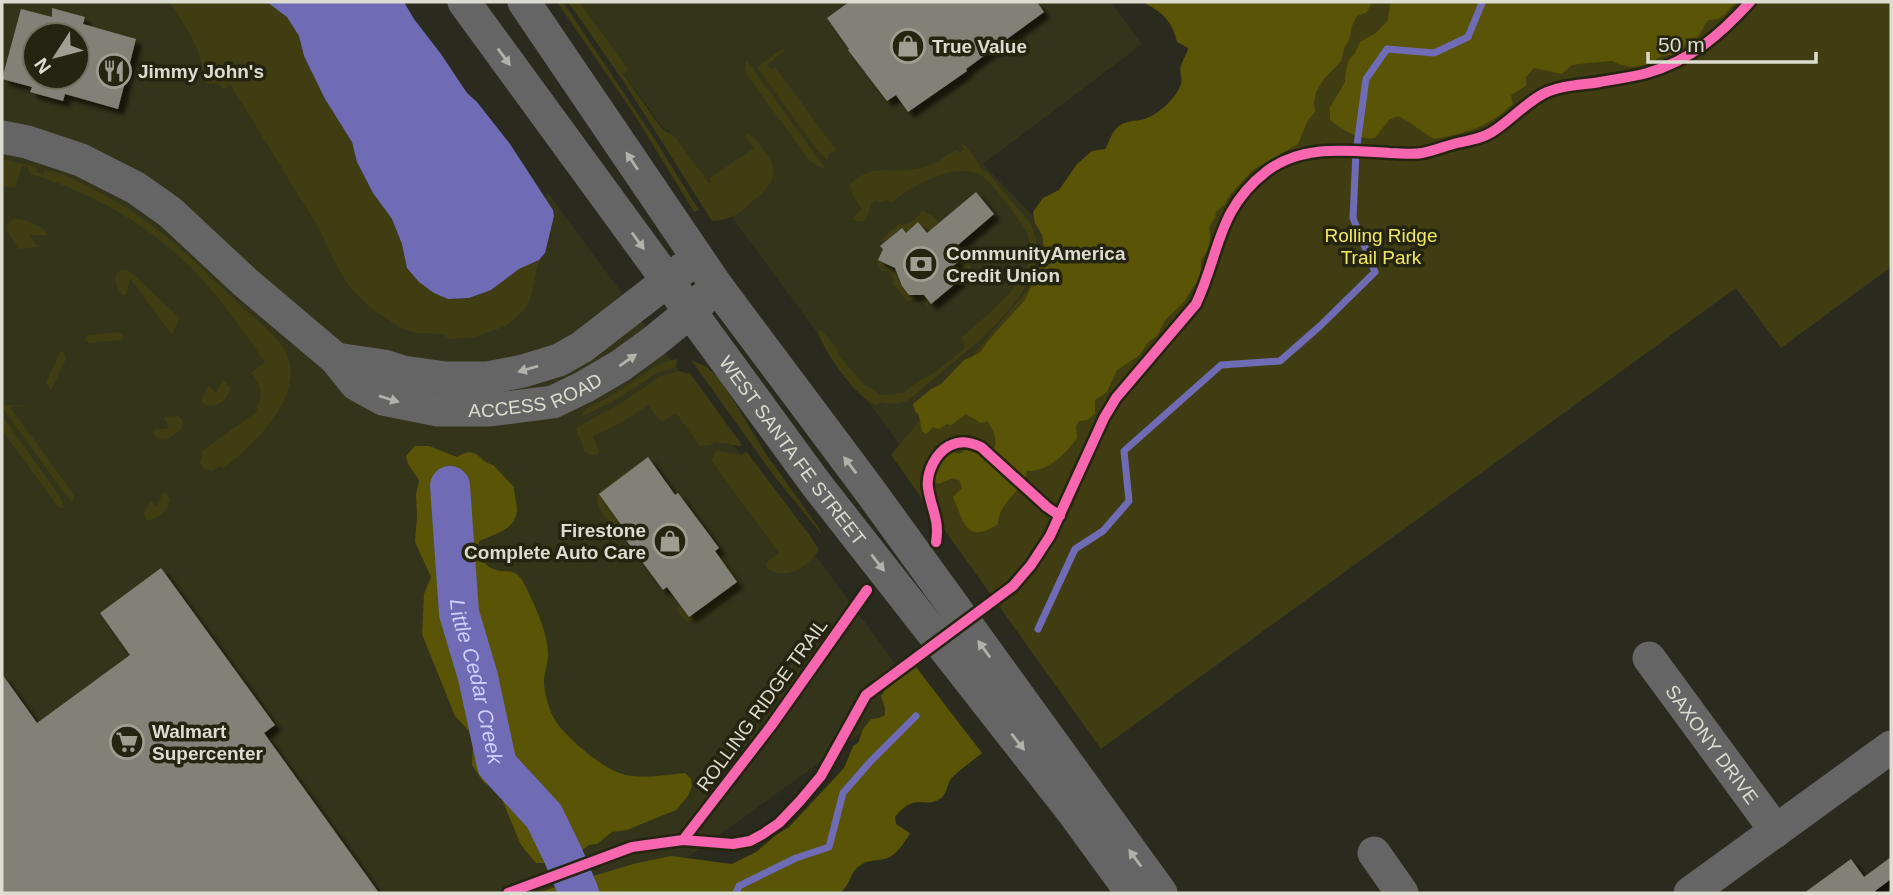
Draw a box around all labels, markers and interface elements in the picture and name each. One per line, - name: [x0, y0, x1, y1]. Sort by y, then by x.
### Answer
- north arrow: [21, 21, 91, 91]
- scale bar: [1648, 21, 1816, 65]
- shop icon: True Value: [889, 27, 927, 65]
- text: 50 m: [1658, 33, 1705, 56]
- place label: True Value: [932, 36, 1027, 57]
- one-way arrow: [497, 48, 511, 66]
- restaurant icon: Jimmy John's: [95, 52, 133, 90]
- text: N: [30, 54, 55, 77]
- place label: Jimmy John's: [138, 61, 264, 82]
- one-way arrow: [625, 152, 639, 170]
- park label: Rolling Ridge Trail Park: [1324, 225, 1438, 268]
- one-way arrow: [631, 232, 645, 250]
- place label: CommunityAmerica Credit Union: [946, 243, 1126, 286]
- bank icon: CommunityAmerica Credit Union: [902, 245, 940, 283]
- street label: WEST SANTA FE STREET: [715, 352, 870, 549]
- one-way arrow: [619, 353, 637, 367]
- one-way arrow: [517, 364, 539, 375]
- street label: ACCESS ROAD: [468, 368, 605, 421]
- one-way arrow: [379, 394, 400, 404]
- one-way arrow: [843, 455, 857, 474]
- place label: Firestone Complete Auto Care: [464, 520, 646, 563]
- shop icon: Firestone Complete Auto Care: [651, 522, 689, 560]
- one-way arrow: [870, 553, 885, 571]
- water label: Little Cedar Creek: [447, 598, 508, 768]
- street label: ROLLING RIDGE TRAIL: [692, 615, 832, 795]
- one-way arrow: [977, 640, 991, 658]
- street label: SAXONY DRIVE: [1662, 681, 1763, 808]
- place label: Walmart Supercenter: [152, 721, 263, 764]
- supermarket icon: Walmart Supercenter: [108, 723, 146, 761]
- one-way arrow: [1010, 733, 1024, 751]
- one-way arrow: [1128, 849, 1142, 867]

